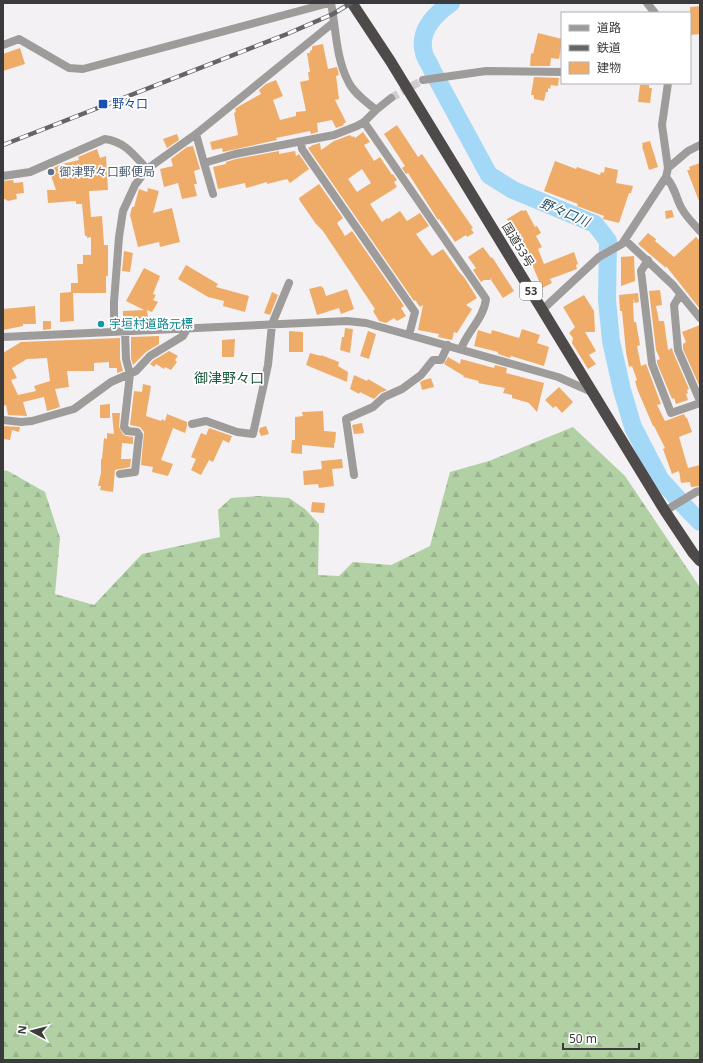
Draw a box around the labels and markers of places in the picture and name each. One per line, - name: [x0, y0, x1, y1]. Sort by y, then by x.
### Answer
- place label: 野々口: [112, 95, 148, 112]
- marker: 野々口: [97, 98, 109, 110]
- place label: 御津野々口郵便局: [59, 163, 155, 180]
- marker: 御津野々口郵便局: [46, 167, 56, 177]
- place label: 宇垣村道路元標: [109, 315, 193, 332]
- marker: 宇垣村道路元標: [96, 319, 106, 329]

